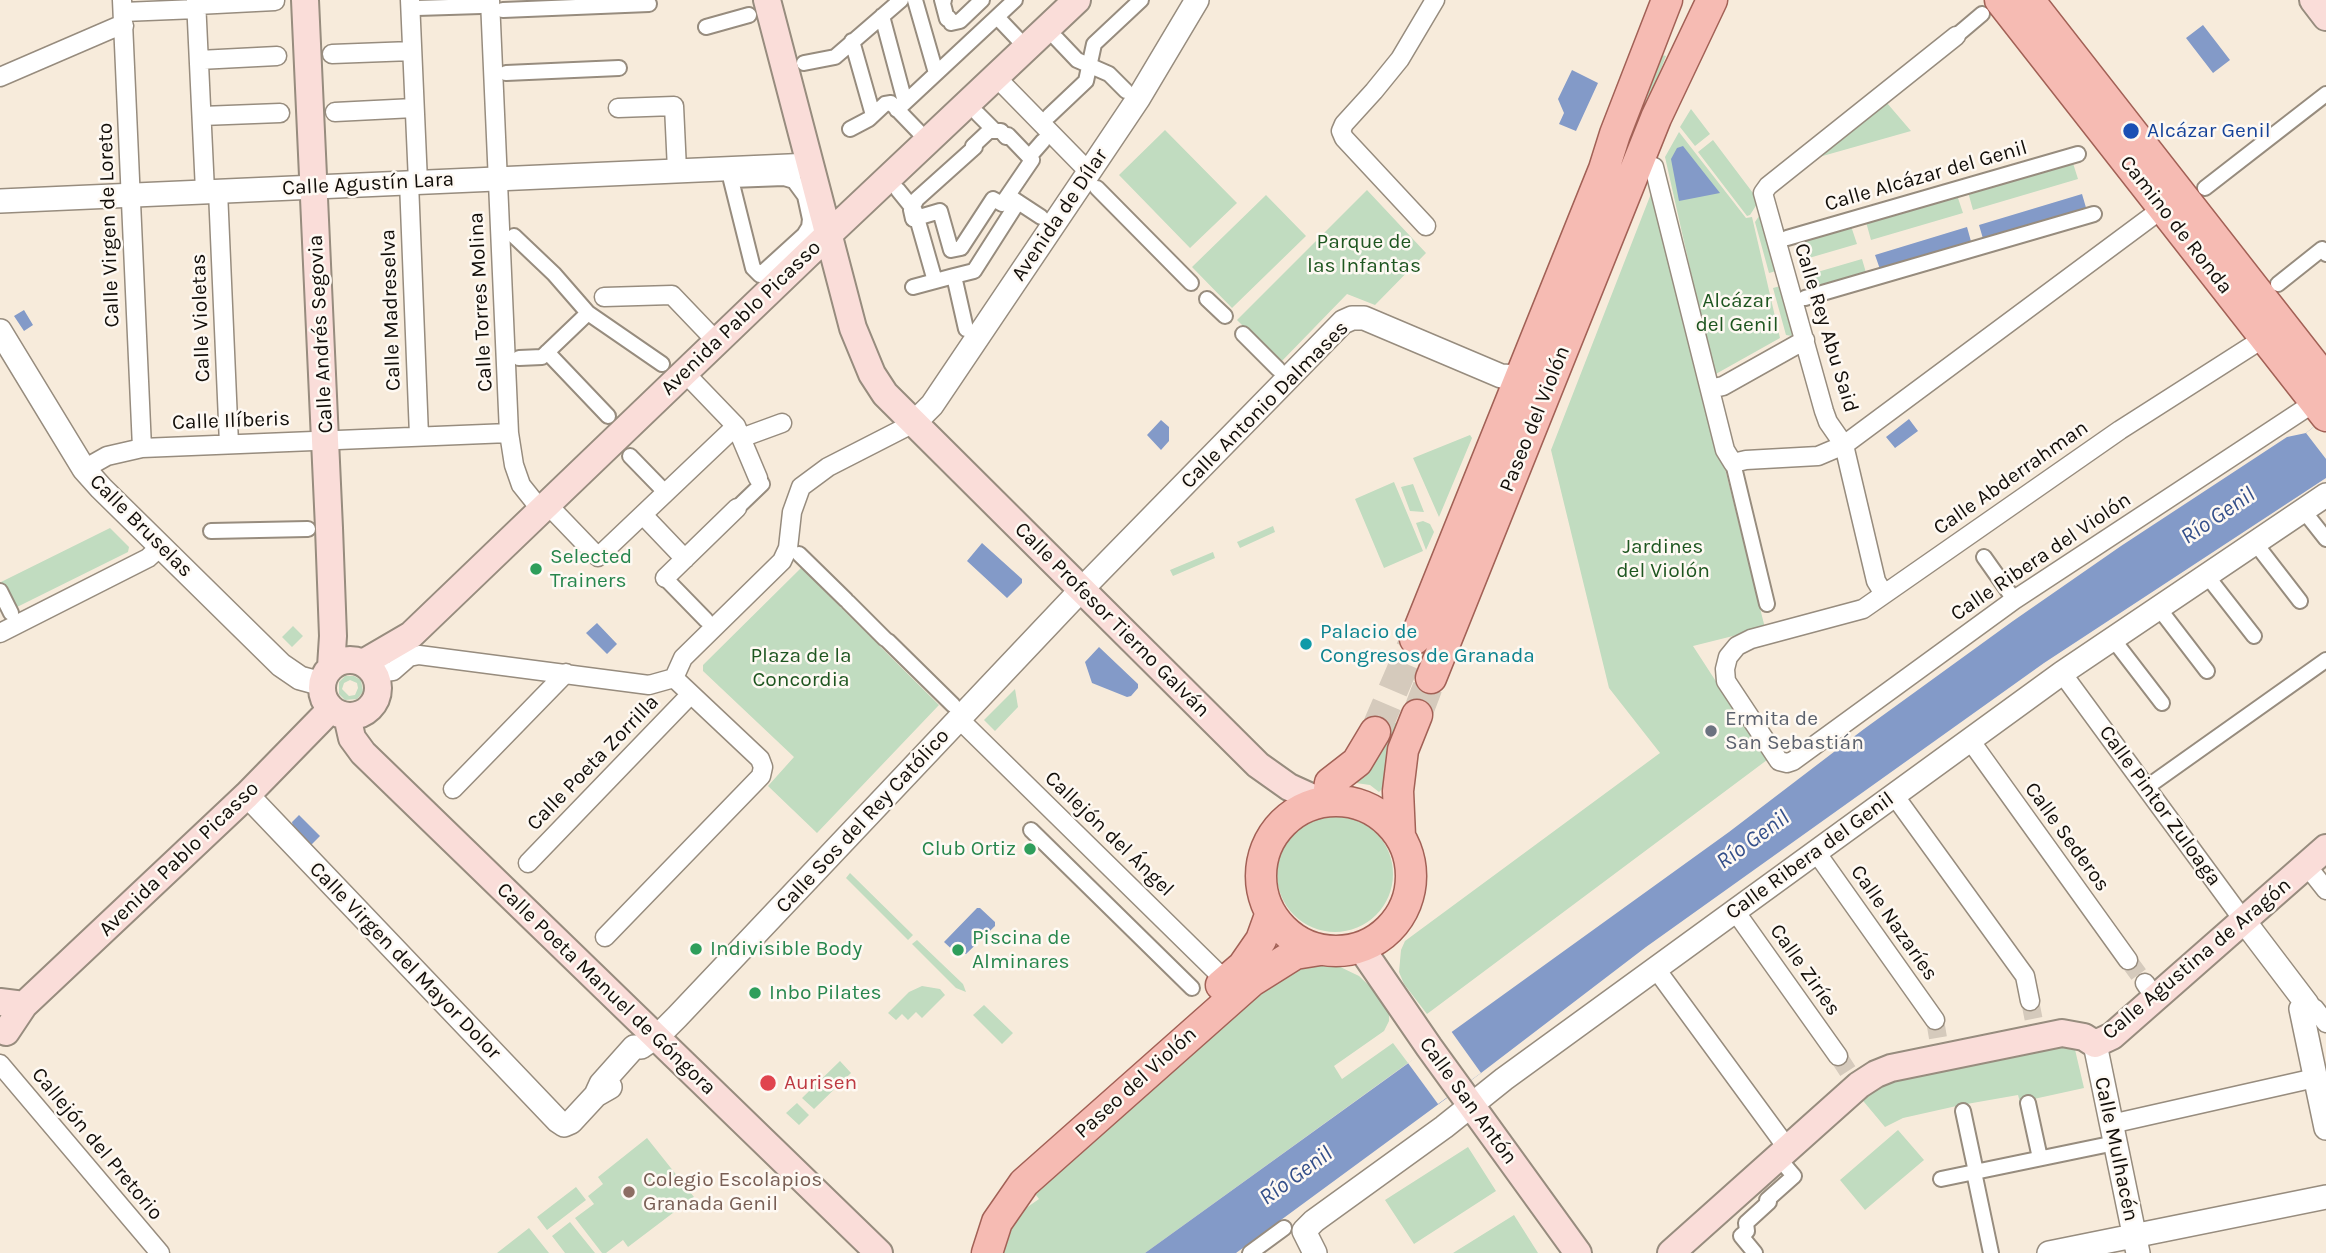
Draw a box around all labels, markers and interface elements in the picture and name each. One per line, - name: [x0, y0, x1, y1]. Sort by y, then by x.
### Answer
- place label: Alcázar Genil: [2147, 118, 2271, 144]
- marker: Alcázar Genil: [2121, 121, 2141, 141]
- street label: Calle Virgen de Loreto: [93, 122, 125, 328]
- street label: Calle Alcázar del Genil: [1822, 135, 2030, 217]
- street label: Avenida de Dílar: [1006, 144, 1114, 286]
- street label: Camino de Ronda: [2114, 151, 2238, 299]
- street label: Calle Agustín Lara: [281, 167, 455, 201]
- street label: Calle Torres Molina: [464, 212, 498, 392]
- street label: Calle Madreselva: [376, 229, 406, 391]
- park label: Parque de las Infantas: [1307, 229, 1421, 279]
- street label: Calle Andrés Segovia: [303, 234, 339, 434]
- street label: Avenida Pablo Picasso: [656, 235, 826, 401]
- street label: Calle Rey Abu Said: [1788, 240, 1864, 416]
- street label: Calle Violetas: [186, 253, 216, 383]
- park label: Alcázar del Genil: [1695, 288, 1779, 338]
- street label: Calle Antonio Dalmases: [1176, 316, 1354, 494]
- street label: Paseo del Violón: [1494, 342, 1576, 496]
- street label: Calle Ilíberis: [172, 406, 290, 436]
- street label: Calle Abderrahman: [1929, 415, 2093, 541]
- street label: Calle Bruselas: [84, 469, 198, 583]
- water label: Río Genil: [2176, 481, 2260, 551]
- street label: Calle Ribera del Violón: [1946, 487, 2136, 627]
- street label: Calle Profesor Tierno Galván: [1009, 517, 1215, 723]
- park label: Jardines del Violón: [1616, 534, 1710, 584]
- place label: Selected Trainers: [550, 544, 632, 594]
- marker: Selected Trainers: [528, 561, 544, 577]
- place label: Palacio de Congresos de Granada: [1320, 619, 1535, 669]
- marker: Palacio de Congresos de Granada: [1298, 636, 1314, 652]
- park label: Plaza de la Concordia: [750, 643, 852, 693]
- street label: Calle Poeta Zorrilla: [522, 690, 664, 836]
- place label: Ermita de San Sebastián: [1725, 706, 1864, 756]
- street label: Calle Pintor Zuloaga: [2093, 721, 2227, 891]
- marker: Ermita de San Sebastián: [1703, 723, 1719, 739]
- street label: Calle Sos del Rey Católico: [771, 724, 955, 918]
- street label: Callejón del Ángel: [1039, 766, 1179, 902]
- street label: Avenida Pablo Picasso: [94, 776, 264, 942]
- street label: Calle Sederos: [2019, 778, 2115, 896]
- street label: Calle Ribera del Genil: [1721, 787, 1899, 925]
- water label: Río Genil: [1711, 804, 1795, 876]
- place label: Club Ortiz: [922, 836, 1016, 862]
- marker: Club Ortiz: [1022, 841, 1038, 857]
- street label: Calle Virgen del Mayor Dolor: [304, 857, 506, 1065]
- street label: Calle Nazaríes: [1845, 860, 1943, 986]
- street label: Calle Agustina de Aragón: [2098, 873, 2296, 1045]
- street label: Calle Poeta Manuel de Góngora: [491, 877, 721, 1101]
- street label: Calle Ziríes: [1764, 919, 1846, 1021]
- place label: Piscina de Alminares: [972, 925, 1070, 975]
- place label: Indivisible Body: [710, 936, 862, 962]
- marker: Indivisible Body: [688, 941, 704, 957]
- marker: Piscina de Alminares: [950, 942, 966, 958]
- place label: Inbo Pilates: [769, 980, 881, 1006]
- marker: Inbo Pilates: [747, 985, 763, 1001]
- street label: Paseo del Violón: [1070, 1022, 1202, 1144]
- street label: Calle San Antón: [1414, 1033, 1522, 1169]
- street label: Callejón del Pretorio: [26, 1063, 168, 1225]
- place label: Aurisen: [784, 1070, 857, 1096]
- marker: Aurisen: [758, 1073, 778, 1093]
- street label: Calle Mulhacén: [2088, 1075, 2144, 1223]
- water label: Río Genil: [1254, 1140, 1338, 1212]
- place label: Colegio Escolapios Granada Genil: [643, 1167, 822, 1217]
- marker: Colegio Escolapios Granada Genil: [621, 1184, 637, 1200]

